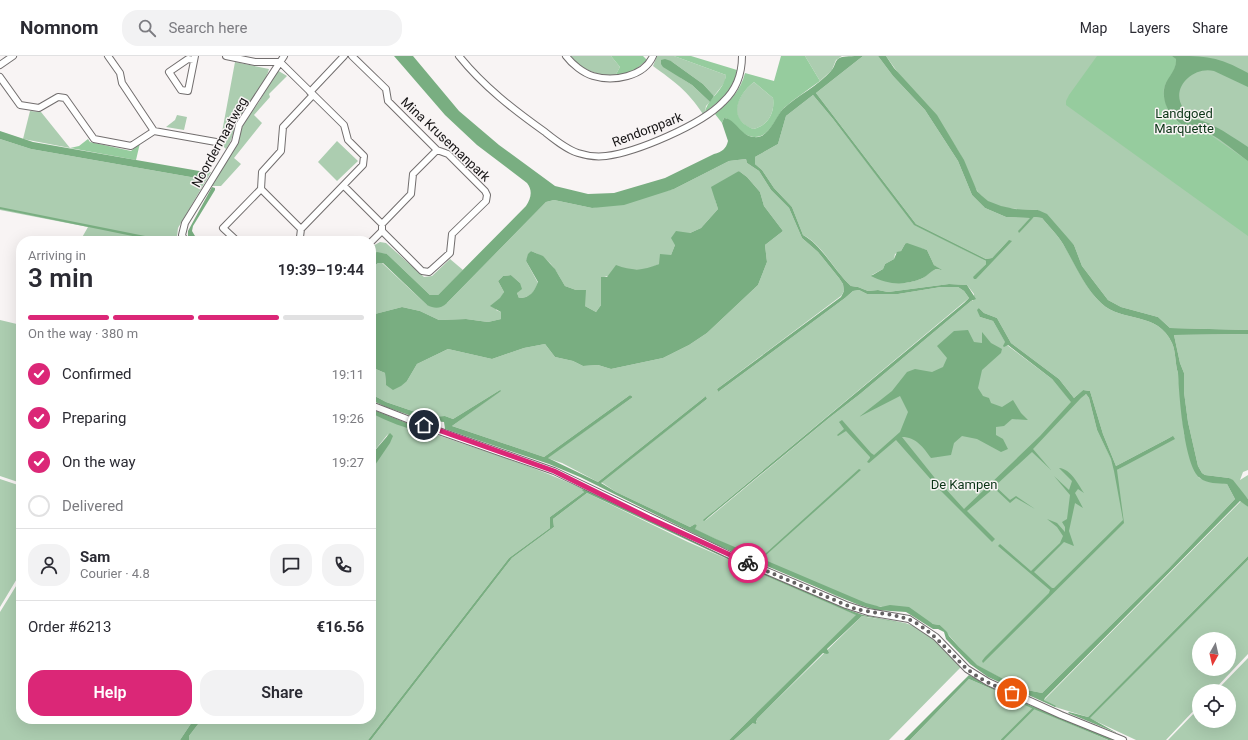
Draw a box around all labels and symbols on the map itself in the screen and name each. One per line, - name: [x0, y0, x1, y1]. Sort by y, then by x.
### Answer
- street label: Mina Krusemanpark: [398, 94, 494, 185]
- street label: Noordermaatweg: [188, 95, 250, 190]
- park label: Landgoed Marquette: [1154, 106, 1214, 136]
- street label: Rendorppark: [610, 109, 685, 150]
- pin: [407, 408, 441, 442]
- park label: De Kampen: [931, 477, 997, 492]
- courier: [728, 543, 768, 583]
- north arrow: [1192, 632, 1236, 676]
- pin: [995, 676, 1029, 710]

